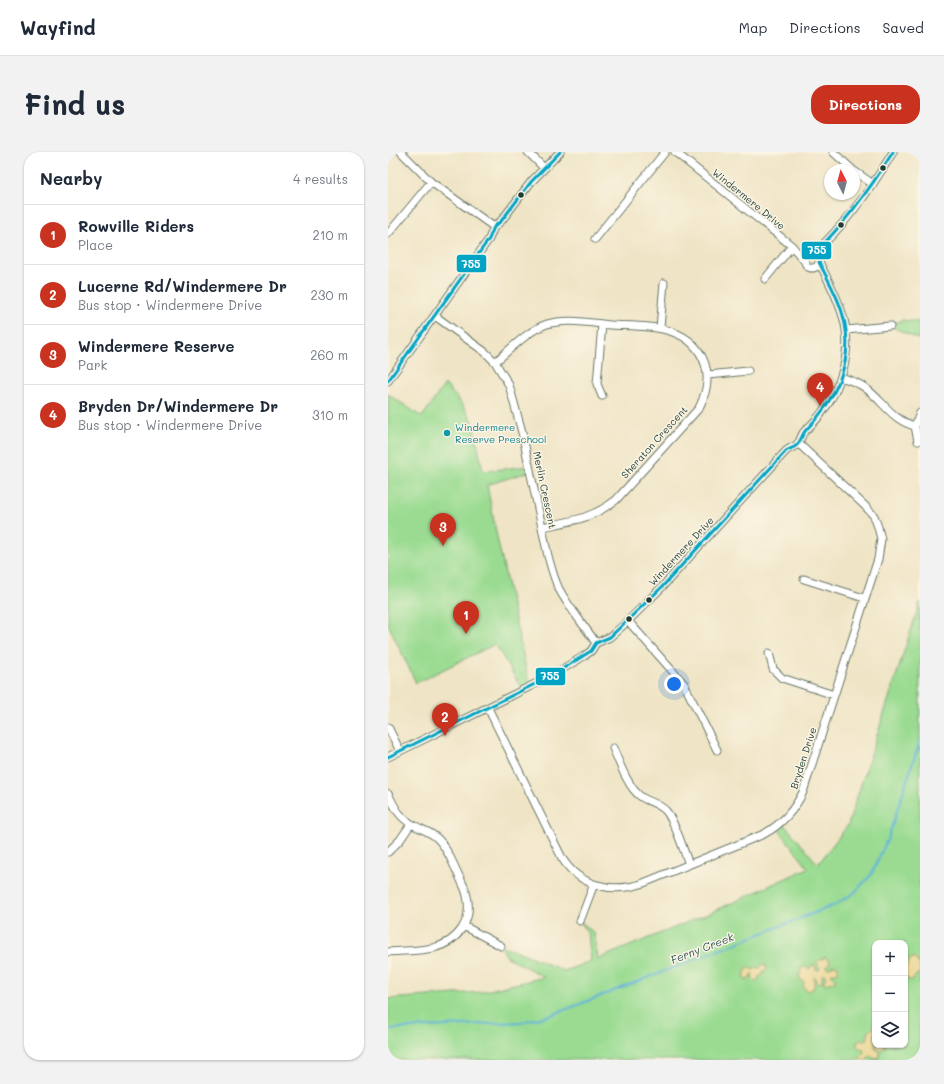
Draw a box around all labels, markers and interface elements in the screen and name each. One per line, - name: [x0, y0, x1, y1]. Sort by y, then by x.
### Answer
- text: Wayfind: [20, 15, 96, 40]
- text: Map: [739, 18, 767, 37]
- text: Directions: [789, 18, 860, 37]
- text: Saved: [882, 18, 924, 37]
- button: Directions: [811, 85, 920, 124]
- text: Find us: [24, 86, 125, 122]
- unlabelled marker: [878, 163, 888, 173]
- north arrow: [824, 164, 860, 200]
- street label: Windermere Drive: [710, 165, 788, 233]
- text: Nearby: [40, 167, 102, 189]
- text: 4 results: [293, 170, 348, 187]
- unlabelled marker: [516, 190, 526, 200]
- text: Rowville Riders: [78, 216, 194, 236]
- unlabelled marker: [836, 220, 846, 230]
- text: 1: [50, 226, 56, 243]
- text: 210 m: [312, 226, 348, 243]
- text: Place: [78, 236, 113, 253]
- line badge: 755: [801, 241, 832, 260]
- text: 755: [808, 242, 827, 257]
- line badge: 755: [456, 254, 487, 273]
- text: 755: [462, 256, 481, 271]
- text: Lucerne Rd/Windermere Dr: [78, 276, 287, 296]
- text: 2: [49, 286, 57, 303]
- text: 230 m: [311, 286, 348, 303]
- text: Bus stop · Windermere Drive: [78, 296, 262, 313]
- text: Windermere Reserve: [78, 336, 234, 356]
- text: 3: [49, 346, 57, 363]
- text: 260 m: [310, 346, 348, 363]
- text: Park: [78, 356, 107, 373]
- pin: 4: [807, 373, 833, 406]
- text: Bryden Dr/Windermere Dr: [78, 396, 278, 416]
- street label: Sheraton Crescent: [618, 403, 690, 481]
- text: 4: [49, 406, 57, 423]
- text: 310 m: [312, 406, 348, 423]
- text: Bus stop · Windermere Drive: [78, 416, 262, 433]
- place label: Windermere Reserve Preschool: [455, 420, 546, 446]
- marker: Windermere Reserve Preschool: [442, 428, 452, 438]
- street label: Merlin Crescent: [530, 450, 560, 530]
- pin: 3: [430, 513, 456, 546]
- street label: Windermere Drive: [645, 513, 717, 589]
- unlabelled marker: [644, 595, 654, 605]
- pin: 1: [453, 601, 479, 634]
- unlabelled marker: [624, 614, 634, 624]
- line badge: 755: [535, 667, 566, 686]
- text: 755: [541, 668, 560, 683]
- your location: [664, 674, 684, 694]
- pin: 2: [432, 703, 458, 736]
- street label: Bryden Drive: [786, 725, 820, 791]
- water label: Ferny Creek: [668, 929, 736, 967]
- map controls: [872, 940, 908, 1048]
- button: +: [872, 940, 908, 976]
- button: −: [872, 976, 908, 1012]
- button: layers: [872, 1012, 908, 1048]

